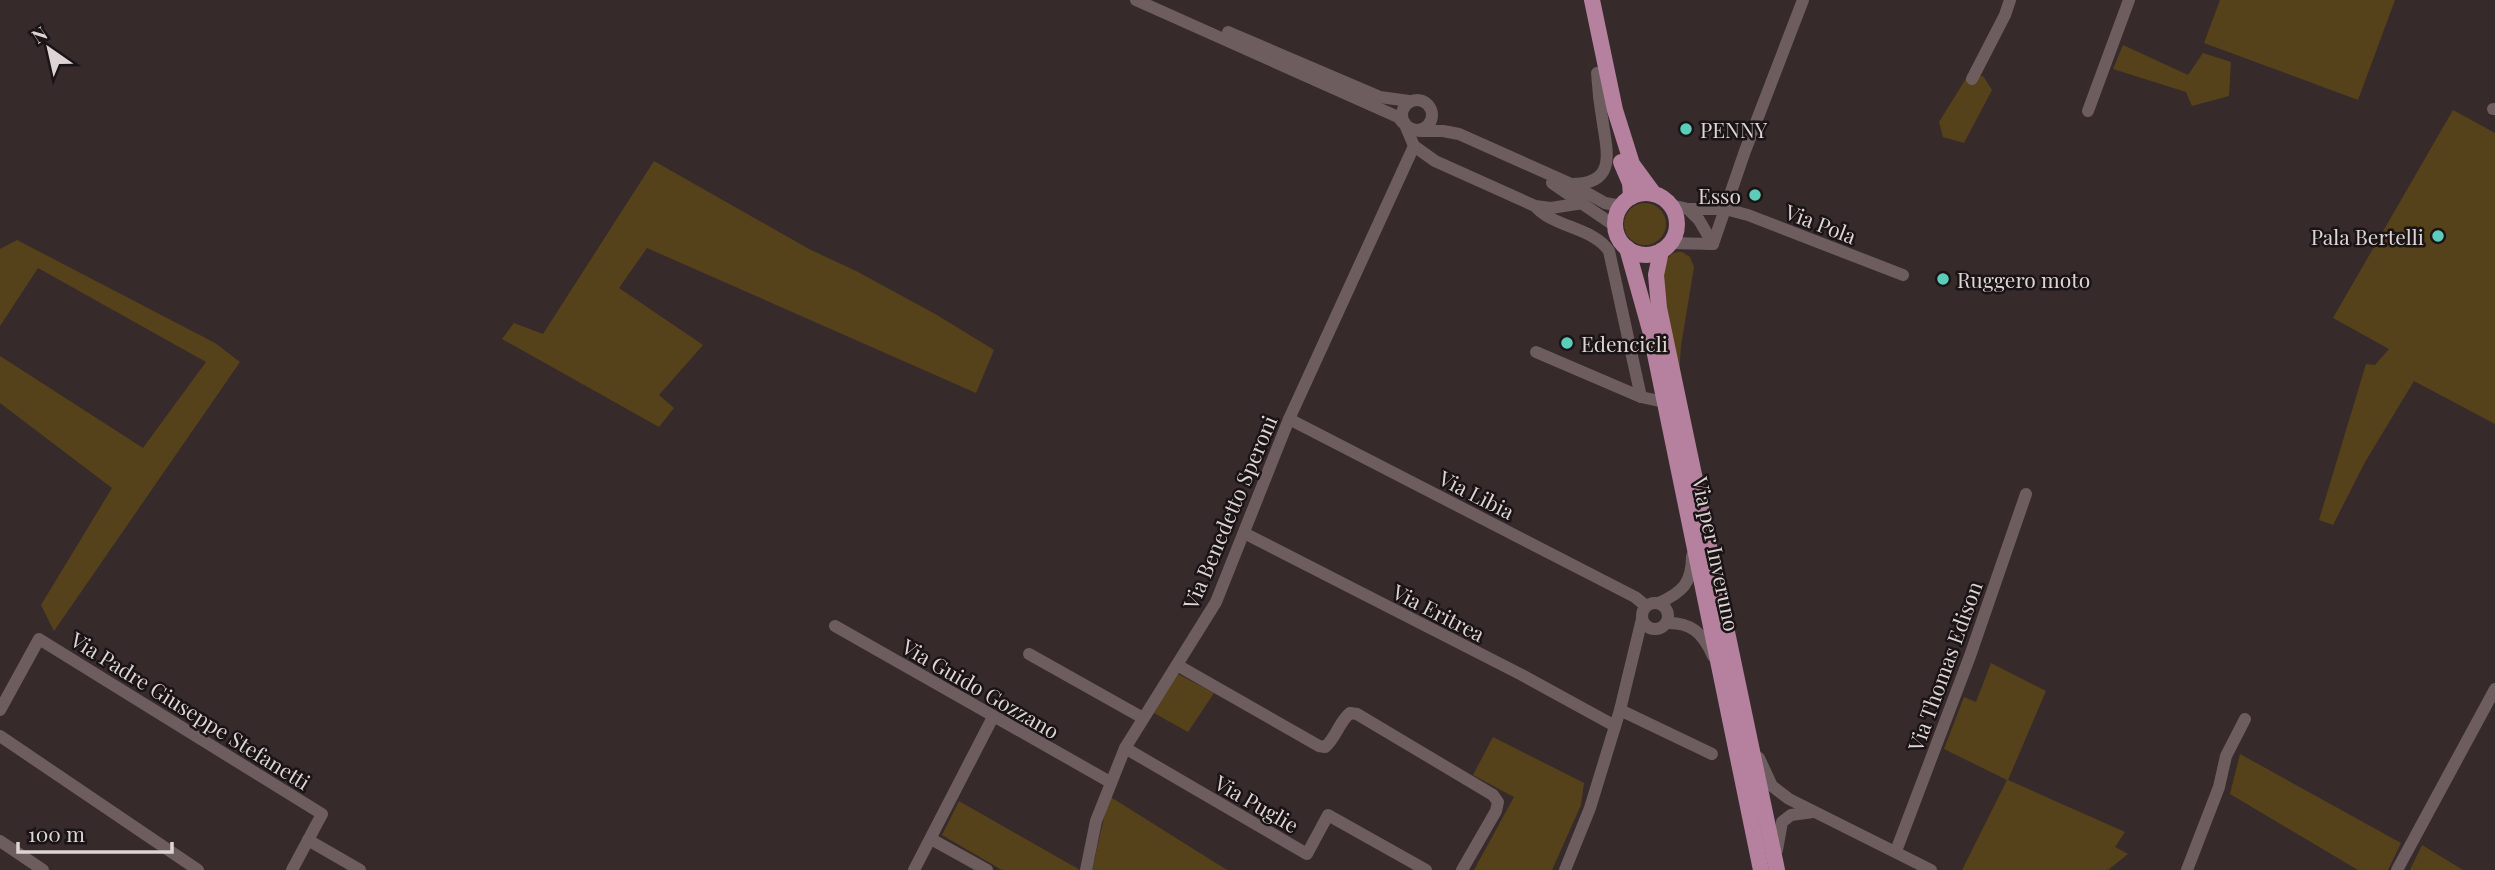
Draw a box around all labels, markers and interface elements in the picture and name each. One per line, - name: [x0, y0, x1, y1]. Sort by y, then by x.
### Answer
- north arrow: [14, 14, 84, 84]
- text: N: [26, 19, 52, 49]
- place label: PENNY: [1700, 115, 1768, 143]
- marker: PENNY: [1678, 121, 1694, 137]
- place label: Esso: [1698, 181, 1741, 209]
- marker: Esso: [1747, 187, 1763, 203]
- street label: Via Pola: [1780, 196, 1861, 250]
- place label: Pala Bertelli: [2311, 222, 2424, 250]
- marker: Pala Bertelli: [2430, 228, 2446, 244]
- place label: Ruggero moto: [1957, 265, 2090, 293]
- marker: Ruggero moto: [1935, 271, 1951, 287]
- place label: Edencicli: [1581, 329, 1668, 357]
- marker: Edencicli: [1559, 335, 1575, 351]
- street label: Via Benedetto Speroni: [1175, 411, 1283, 614]
- street label: Via Libia: [1434, 463, 1520, 525]
- street label: Via per Inveruno: [1687, 473, 1747, 634]
- street label: Via Eritrea: [1387, 576, 1490, 647]
- street label: Via Thomas Edison: [1900, 577, 1988, 756]
- street label: Via Padre Giuseppe Stefanetti: [65, 624, 316, 795]
- street label: Via Guido Gozzano: [896, 631, 1065, 744]
- street label: Via Puglie: [1209, 767, 1304, 838]
- scale bar: [18, 810, 172, 854]
- text: 100 m: [28, 819, 85, 847]

